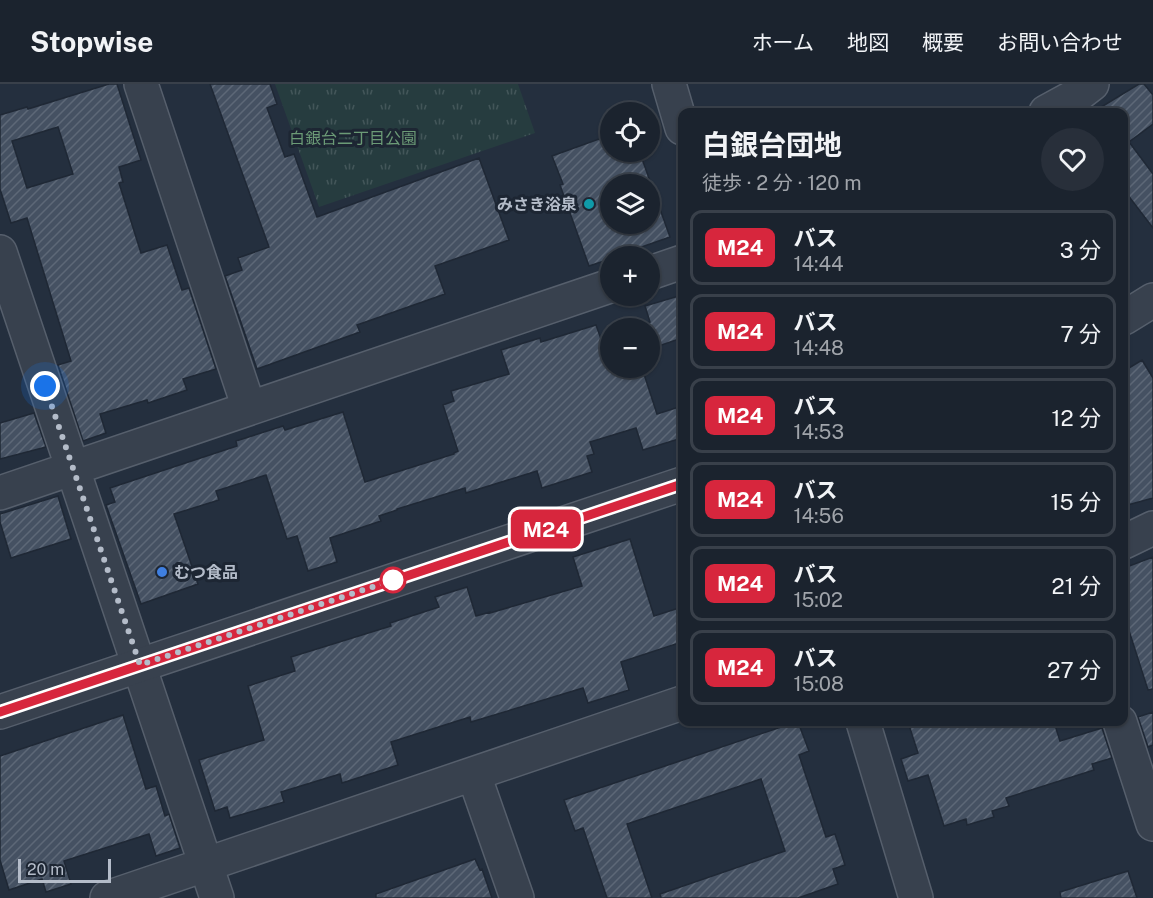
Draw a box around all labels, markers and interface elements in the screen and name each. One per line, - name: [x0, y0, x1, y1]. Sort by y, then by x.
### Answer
- text: Stopwise: [30, 25, 153, 58]
- text: ホーム: [752, 30, 814, 55]
- text: 地図: [847, 30, 889, 55]
- text: 概要: [922, 30, 964, 55]
- text: お問い合わせ: [997, 30, 1123, 55]
- map controls: [600, 102, 660, 378]
- button: locate: [600, 102, 660, 162]
- text: 白銀台団地: [702, 128, 842, 161]
- button: heart: [1041, 128, 1104, 191]
- park label: 白銀台二丁目公園: [289, 129, 417, 148]
- text: 徒歩 · 2 分 · 120 m: [702, 171, 862, 195]
- button: layers: [600, 174, 660, 234]
- place label: みさき浴泉: [497, 195, 577, 214]
- marker: みさき浴泉: [582, 197, 596, 211]
- text: バス: [793, 225, 837, 251]
- text: M24: [717, 235, 763, 260]
- text: 3 分: [1060, 237, 1101, 263]
- button: +: [600, 246, 660, 306]
- text: 14:44: [793, 252, 844, 276]
- text: バス: [793, 309, 837, 335]
- button: −: [600, 318, 660, 378]
- text: M24: [717, 319, 763, 344]
- text: 7 分: [1060, 321, 1101, 347]
- text: 14:48: [793, 336, 844, 360]
- your location: [30, 371, 60, 401]
- text: バス: [793, 393, 837, 419]
- text: M24: [717, 403, 763, 428]
- text: 12 分: [1052, 405, 1101, 431]
- text: 14:53: [793, 420, 844, 444]
- text: バス: [793, 477, 837, 503]
- text: M24: [717, 487, 763, 512]
- text: 15 分: [1051, 489, 1101, 515]
- text: 14:56: [793, 504, 844, 528]
- line badge: M24: [512, 510, 580, 548]
- text: M24: [523, 517, 569, 542]
- text: バス: [793, 561, 837, 587]
- place label: むつ食品: [174, 563, 238, 582]
- marker: むつ食品: [155, 565, 169, 579]
- unlabelled marker: [380, 567, 406, 593]
- text: M24: [717, 571, 763, 596]
- text: 21 分: [1052, 573, 1101, 599]
- text: 15:02: [793, 588, 843, 612]
- text: バス: [793, 645, 837, 671]
- text: M24: [717, 655, 763, 680]
- text: 27 分: [1047, 657, 1101, 683]
- text: 15:08: [793, 672, 844, 696]
- scale bar: [18, 856, 111, 884]
- text: 20 m: [27, 860, 64, 879]

